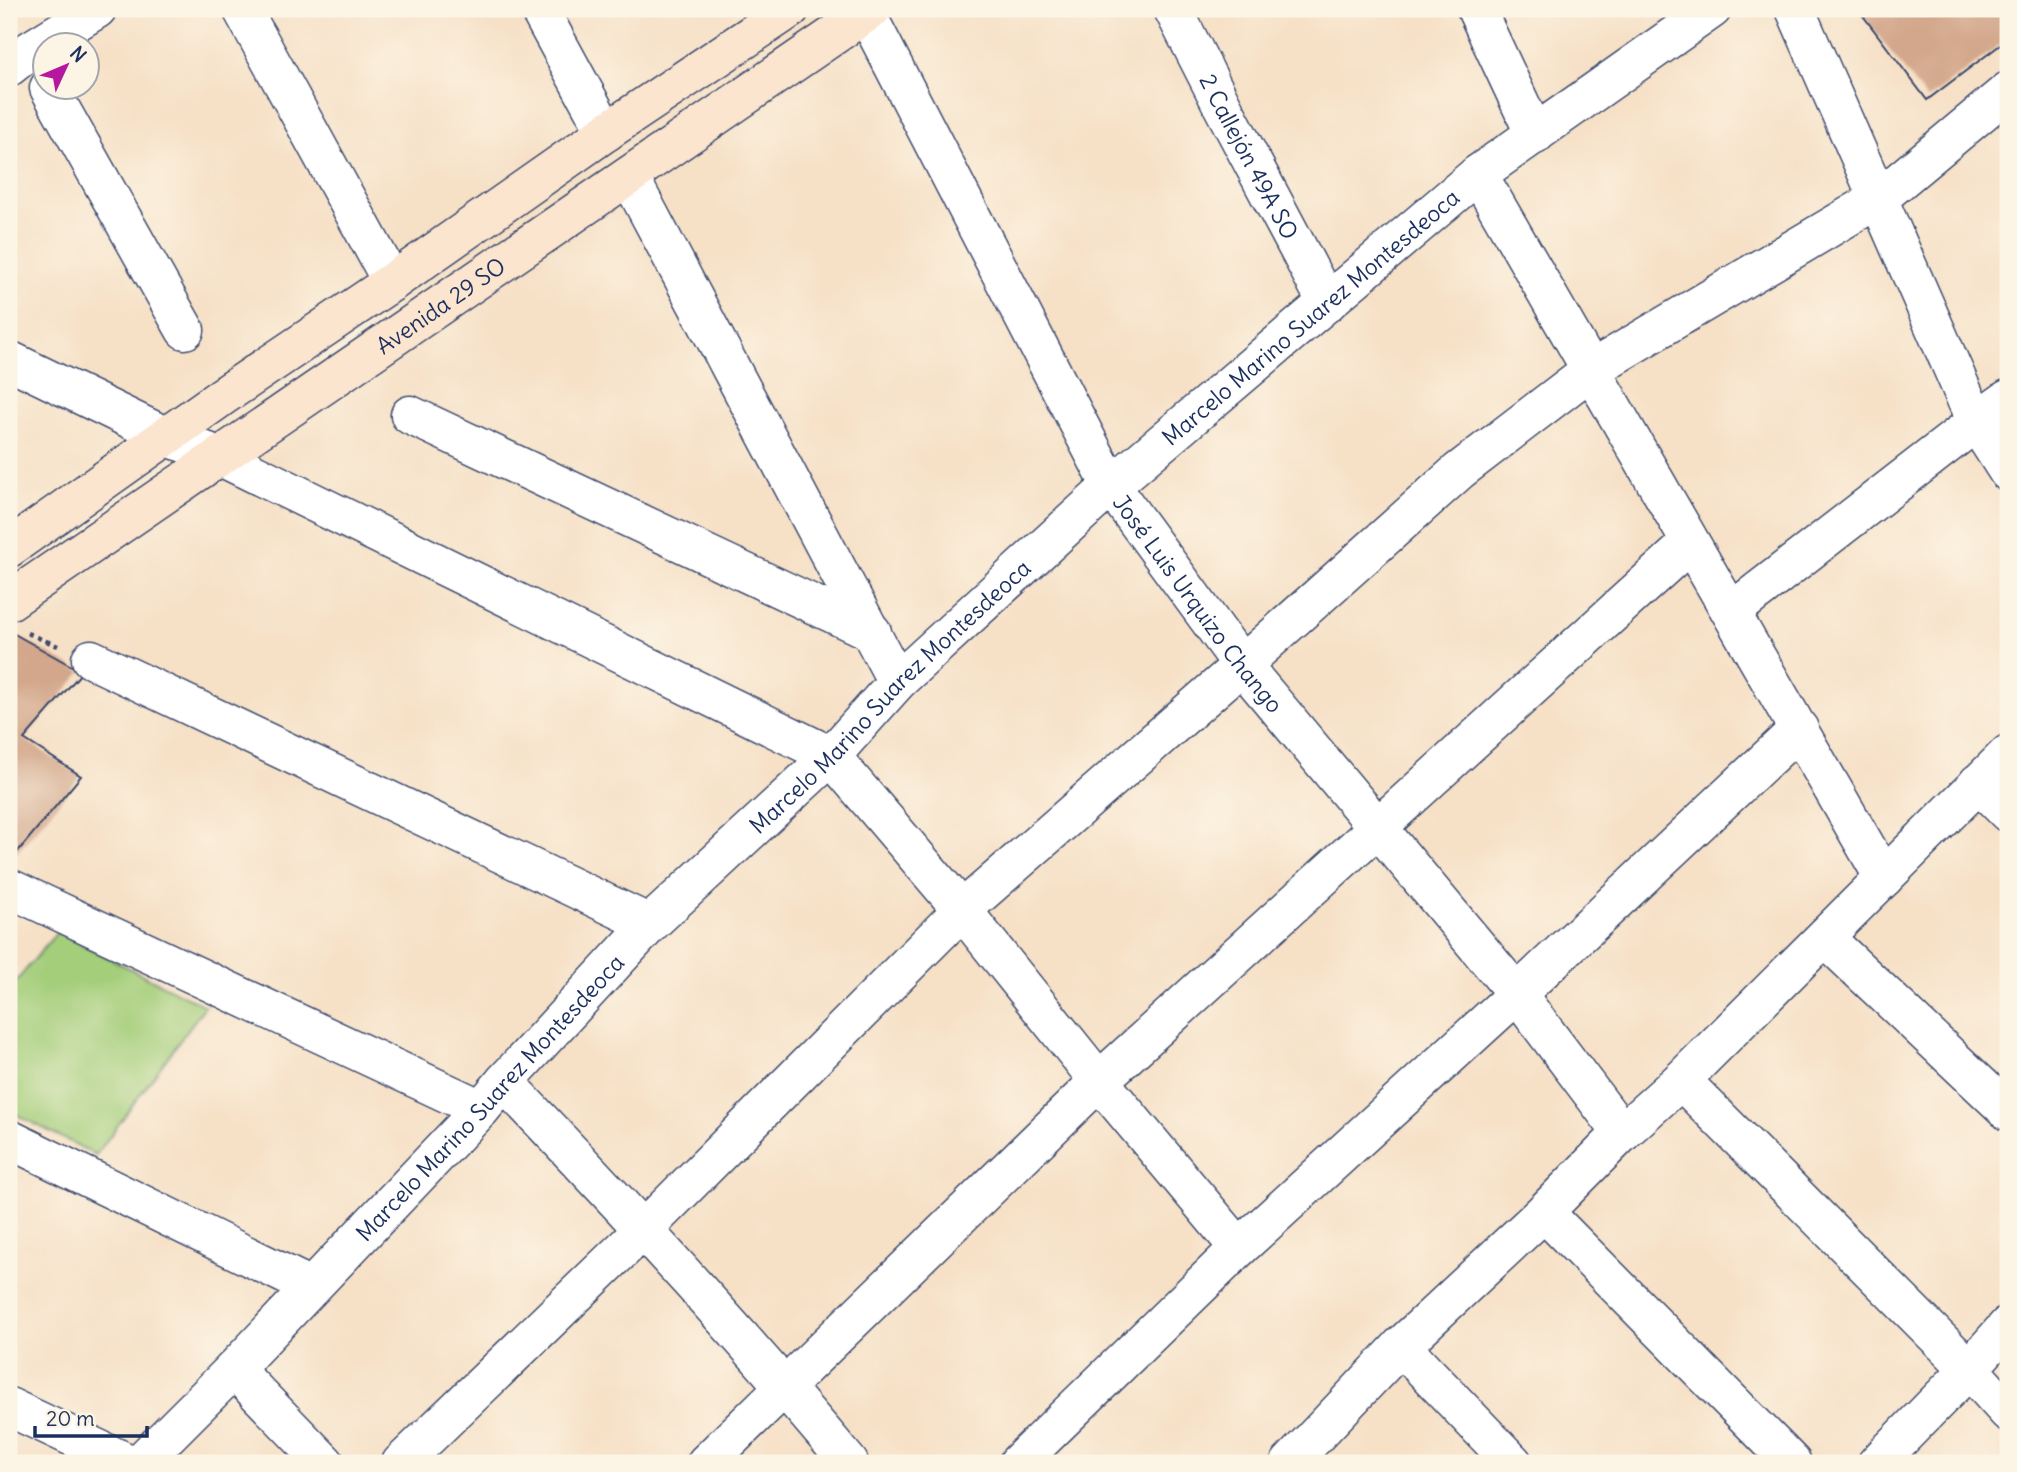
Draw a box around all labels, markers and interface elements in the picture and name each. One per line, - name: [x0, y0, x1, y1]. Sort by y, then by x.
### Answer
- north arrow: [32, 32, 102, 102]
- text: N: [65, 41, 91, 67]
- street label: 2 Callejón 49A SO: [1194, 69, 1305, 244]
- street label: Marcelo Marino Suarez Montesdeoca: [1156, 182, 1465, 451]
- street label: Avenida 29 SO: [370, 251, 511, 360]
- street label: José Luis Urquizo Chango: [1107, 488, 1290, 718]
- street label: Marcelo Marino Suarez Montesdeoca: [743, 553, 1036, 839]
- street label: Marcelo Marino Suarez Montesdeoca: [349, 948, 630, 1247]
- scale bar: [35, 1395, 147, 1439]
- text: 20 m: [46, 1405, 95, 1432]

